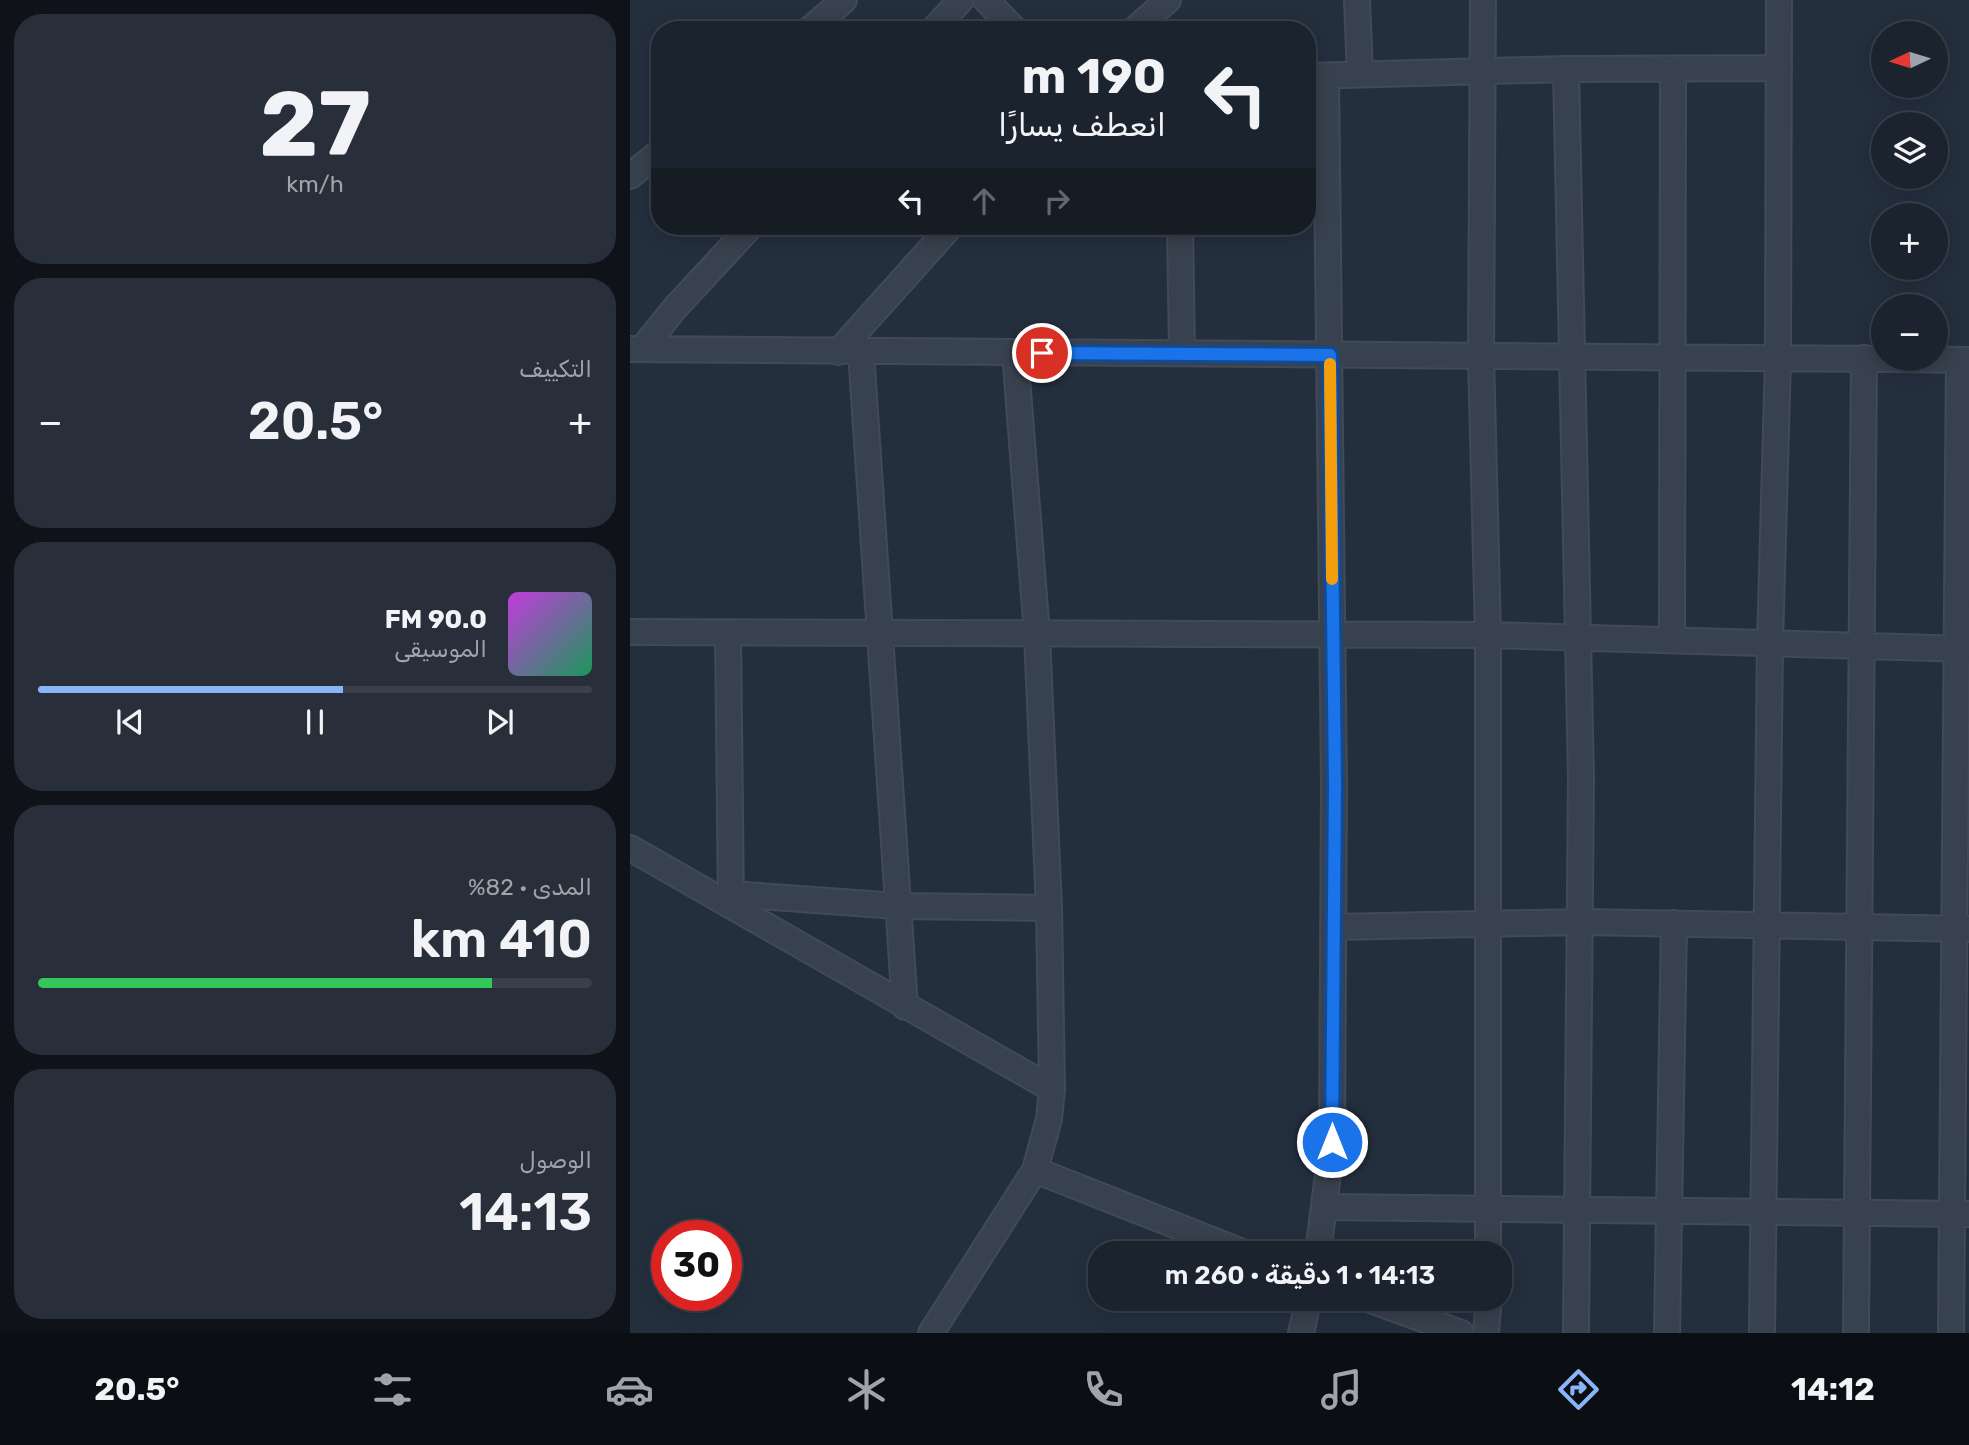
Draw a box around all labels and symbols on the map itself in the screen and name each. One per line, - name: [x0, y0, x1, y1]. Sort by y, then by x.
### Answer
- north arrow: [1871, 21, 1948, 98]
- pin: [1012, 323, 1072, 383]
- position arrow: [1295, 1105, 1369, 1179]
- speed limit sign: 30: [651, 1220, 742, 1311]

